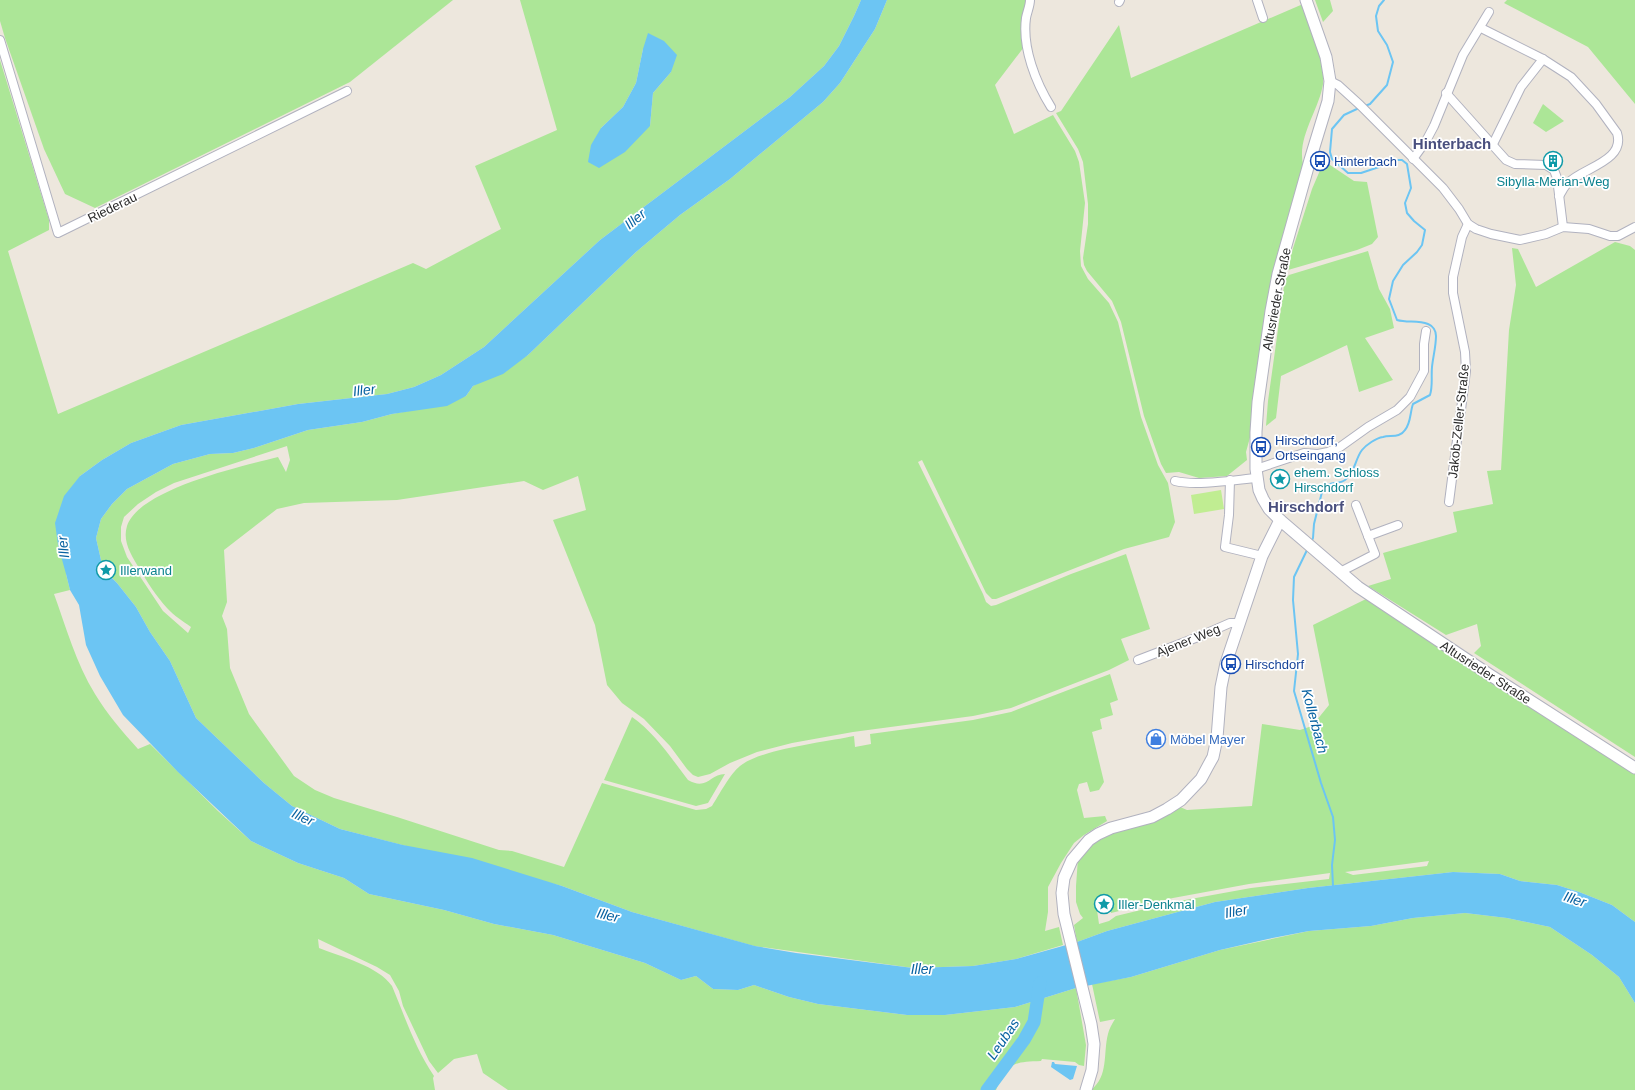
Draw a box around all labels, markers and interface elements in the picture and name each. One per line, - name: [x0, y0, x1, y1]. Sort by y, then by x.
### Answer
- district label: Hinterbach: [1413, 135, 1491, 152]
- bus stop icon: Hinterbach: [1309, 150, 1331, 172]
- building icon: Sibylla-Merian-Weg: [1542, 150, 1564, 172]
- place label: Hinterbach: [1334, 154, 1397, 169]
- place label: Sibylla-Merian-Weg: [1496, 174, 1610, 189]
- street label: Riederau: [85, 189, 139, 226]
- water label: Iller: [621, 205, 650, 232]
- street label: Altusrieder Straße: [1259, 246, 1294, 352]
- street label: Jakob-Zeller-Straße: [1445, 363, 1472, 479]
- water label: Iller: [352, 381, 377, 399]
- place label: Hirschdorf, Ortseingang: [1275, 433, 1346, 463]
- bus stop icon: Hirschdorf, Ortseingang: [1250, 436, 1272, 458]
- place label: ehem. Schloss Hirschdorf: [1294, 465, 1380, 495]
- place icon: ehem. Schloss Hirschdorf: [1269, 468, 1291, 490]
- district label: Hirschdorf: [1268, 498, 1345, 515]
- water label: Iller: [54, 534, 72, 559]
- place icon: Illerwand: [95, 559, 117, 581]
- place label: Illerwand: [120, 563, 172, 578]
- street label: Ajener Weg: [1154, 621, 1222, 660]
- street label: Altusrieder Straße: [1438, 638, 1534, 707]
- bus stop icon: Hirschdorf: [1220, 653, 1242, 675]
- place label: Hirschdorf: [1245, 657, 1305, 672]
- water label: Kollerbach: [1299, 687, 1331, 755]
- shop icon: Möbel Mayer: [1145, 728, 1167, 750]
- place label: Möbel Mayer: [1170, 732, 1246, 747]
- water label: Iller: [289, 805, 318, 830]
- water label: Iller: [1562, 888, 1589, 911]
- place icon: Iller-Denkmal: [1093, 893, 1115, 915]
- place label: Iller-Denkmal: [1118, 897, 1195, 912]
- water label: Iller: [1224, 901, 1250, 921]
- water label: Iller: [595, 905, 622, 926]
- water label: Iller: [911, 961, 935, 977]
- water label: Leubas: [984, 1015, 1022, 1063]

